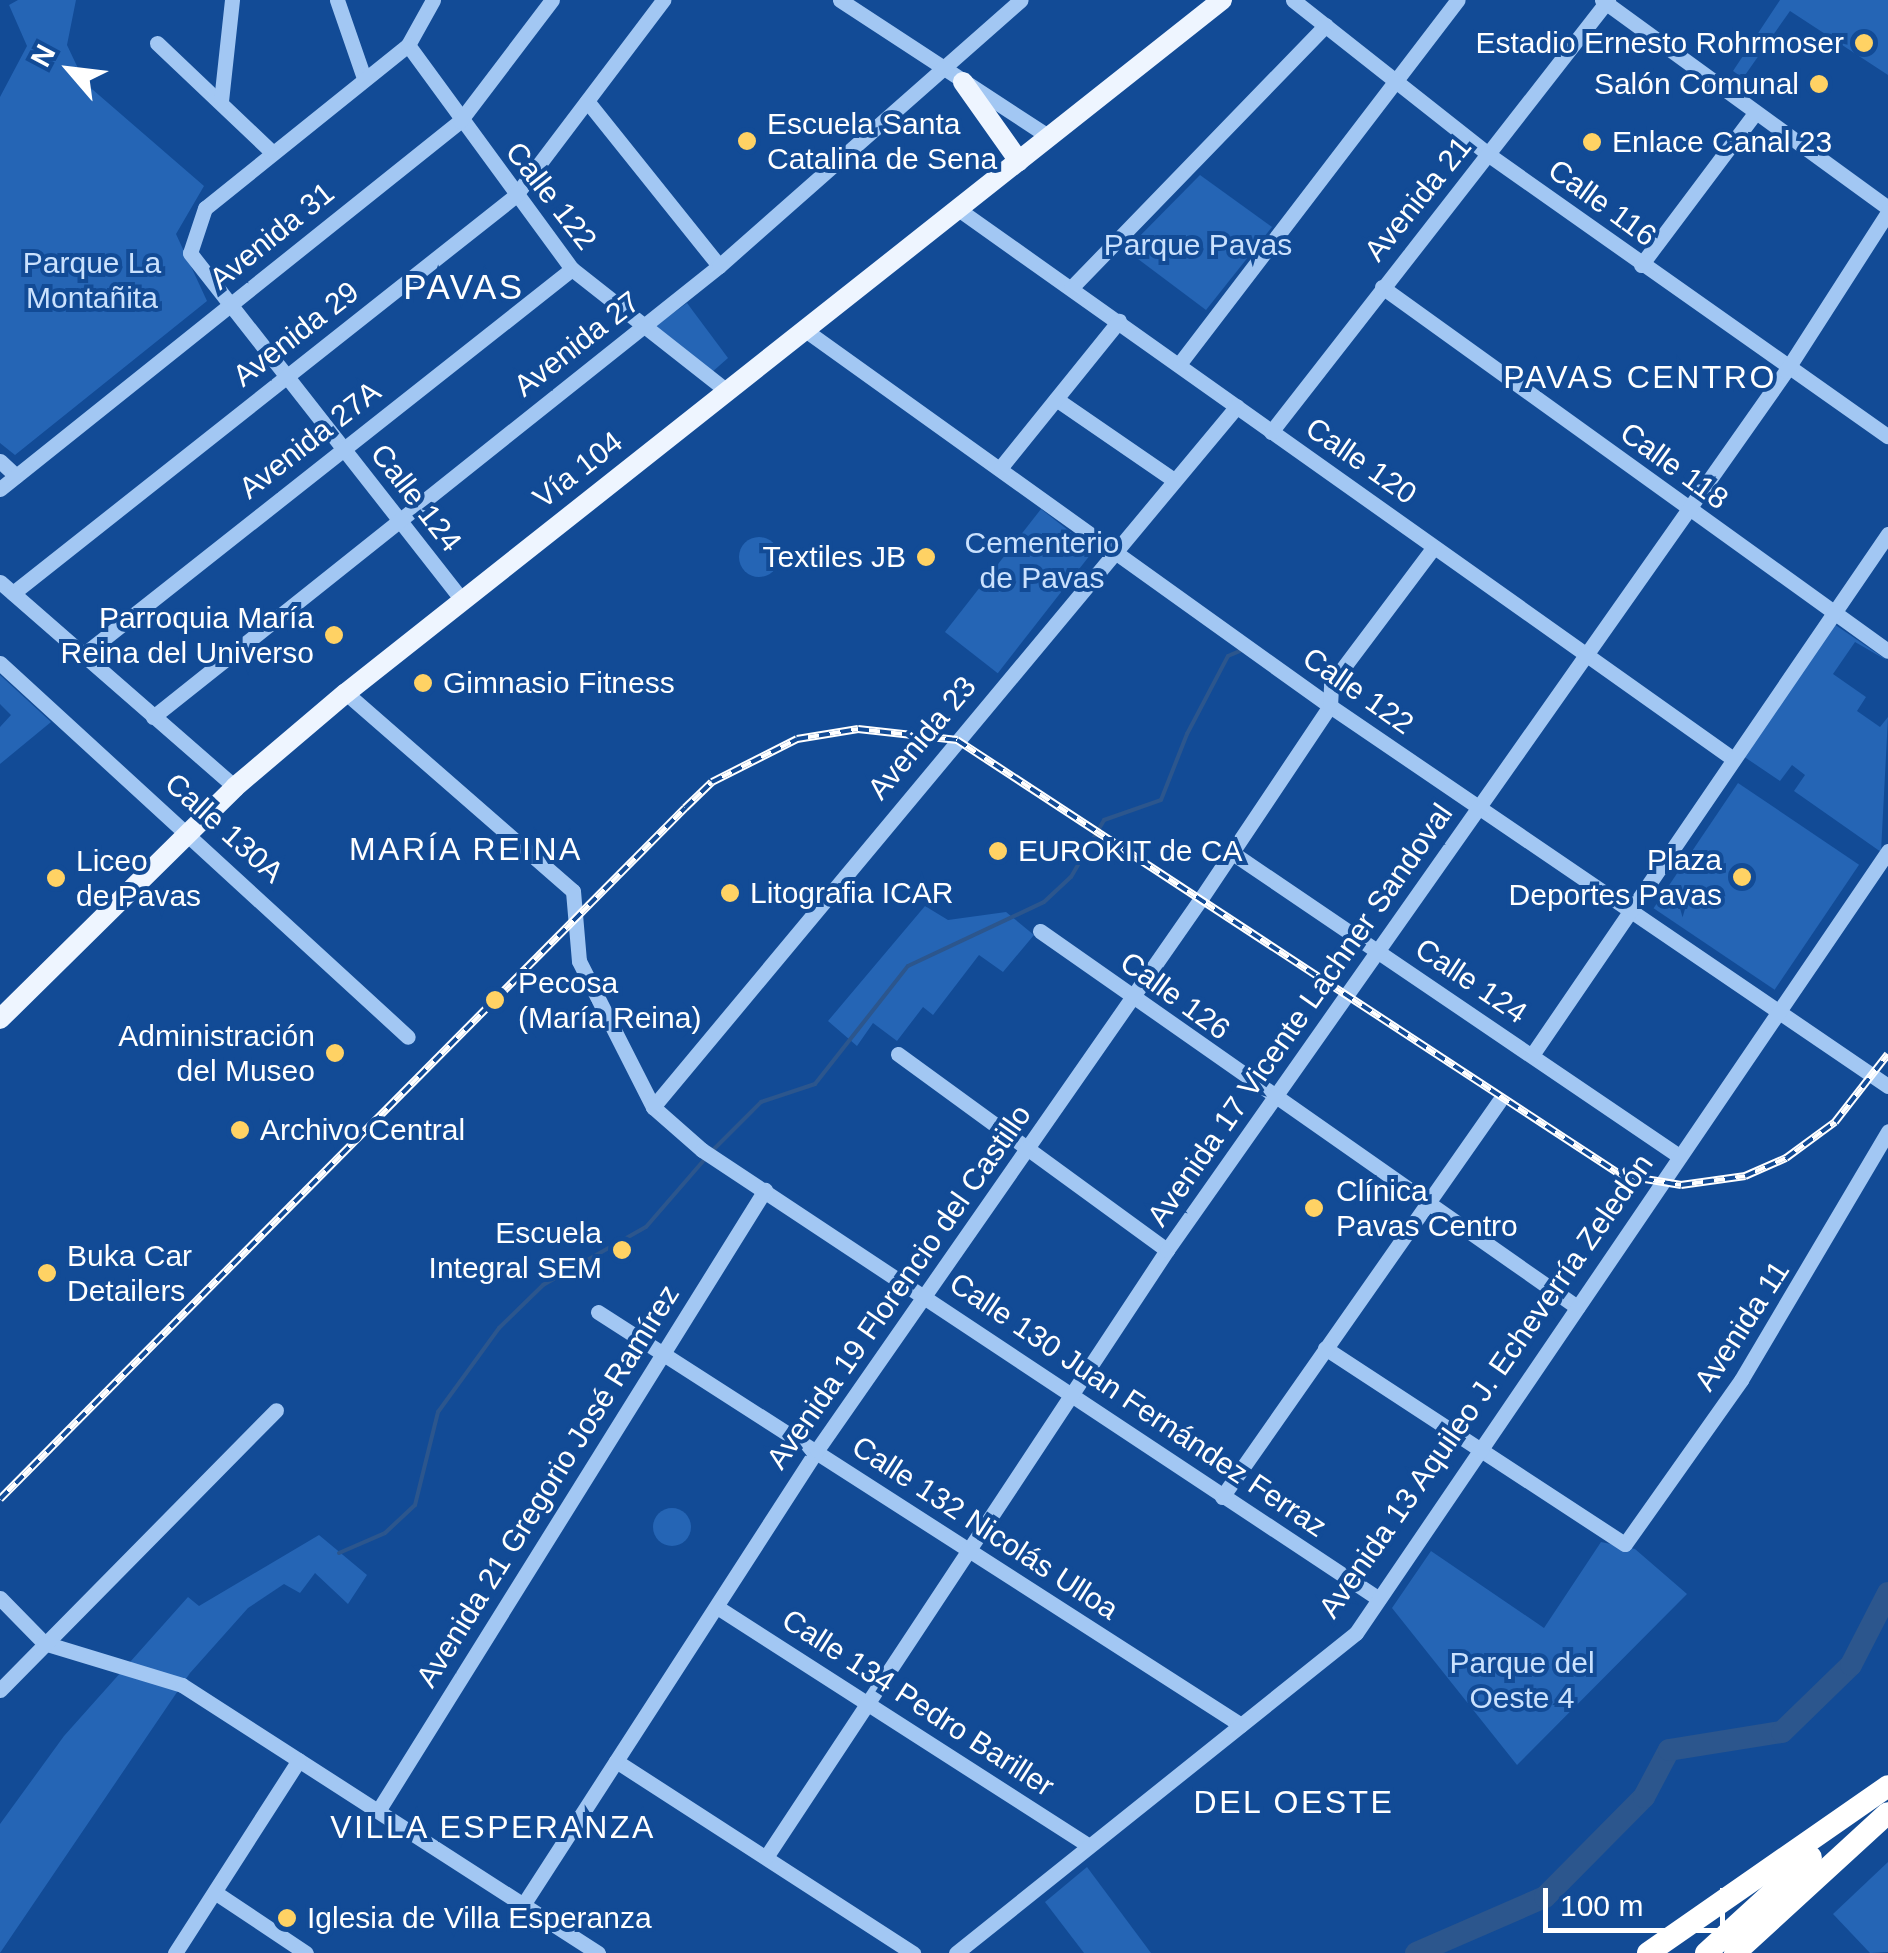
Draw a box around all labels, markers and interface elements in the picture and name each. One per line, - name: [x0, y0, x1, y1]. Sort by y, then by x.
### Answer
- north arrow: [20, 20, 120, 120]
- place label: Estadio Ernesto Rohrmoser: [1476, 25, 1844, 61]
- marker: Estadio Ernesto Rohrmoser: [1853, 32, 1875, 54]
- text: N: [25, 39, 62, 72]
- place label: Salón Comunal: [1594, 66, 1799, 102]
- marker: Salón Comunal: [1808, 73, 1830, 95]
- place label: Escuela Santa Catalina de Sena: [767, 106, 997, 176]
- place label: Enlace Canal 23: [1612, 124, 1832, 160]
- marker: Escuela Santa Catalina de Sena: [736, 130, 758, 152]
- street label: Avenida 21: [1357, 130, 1479, 268]
- marker: Enlace Canal 23: [1581, 131, 1603, 153]
- street label: Calle 122: [498, 135, 604, 257]
- street label: Calle 116: [1541, 152, 1663, 254]
- street label: Avenida 31: [203, 175, 341, 297]
- park label: Parque Pavas: [1104, 227, 1292, 263]
- park label: Parque La Montañita: [23, 245, 161, 316]
- district label: PAVAS: [403, 266, 525, 308]
- street label: Avenida 29: [226, 274, 366, 394]
- street label: Avenida 27: [507, 284, 647, 404]
- district label: PAVAS CENTRO: [1503, 358, 1777, 396]
- street label: Avenida 27A: [232, 374, 388, 506]
- street label: Calle 120: [1299, 410, 1423, 512]
- street label: Calle 118: [1613, 415, 1735, 517]
- street label: Vía 104: [526, 424, 630, 516]
- street label: Calle 124: [363, 437, 469, 559]
- park label: Cementerio de Pavas: [964, 525, 1120, 596]
- place label: Textiles JB: [763, 539, 906, 575]
- marker: Textiles JB: [915, 546, 937, 568]
- place label: Parroquia María Reina del Universo: [61, 600, 314, 670]
- marker: Parroquia María Reina del Universo: [323, 624, 345, 646]
- street label: Calle 122: [1296, 640, 1420, 742]
- place label: Gimnasio Fitness: [443, 665, 675, 701]
- street label: Avenida 23: [860, 669, 984, 807]
- marker: Gimnasio Fitness: [412, 672, 434, 694]
- street label: Calle 130A: [157, 766, 291, 890]
- street label: Avenida 17 Vicente Lachner Sandoval: [1140, 797, 1460, 1233]
- district label: MARÍA REINA: [348, 830, 584, 868]
- place label: EUROKIT de CA: [1018, 833, 1243, 869]
- marker: EUROKIT de CA: [987, 840, 1009, 862]
- place label: Plaza Deportes Pavas: [1509, 842, 1722, 912]
- place label: Liceo de Pavas: [76, 843, 201, 914]
- marker: Plaza Deportes Pavas: [1731, 866, 1753, 888]
- marker: Liceo de Pavas: [45, 867, 67, 889]
- place label: Litografia ICAR: [750, 875, 953, 911]
- marker: Litografia ICAR: [719, 882, 741, 904]
- street label: Calle 124: [1408, 931, 1534, 1031]
- street label: Calle 126: [1113, 944, 1237, 1048]
- place label: Pecosa (María Reina): [518, 965, 701, 1036]
- marker: Pecosa (María Reina): [482, 987, 508, 1013]
- place label: Administración del Museo: [118, 1018, 315, 1088]
- marker: Administración del Museo: [324, 1042, 346, 1064]
- street label: Avenida 19 Florencio del Castillo: [759, 1098, 1039, 1476]
- place label: Archivo Central: [260, 1112, 465, 1148]
- marker: Archivo Central: [229, 1119, 251, 1141]
- street label: Avenida 13 Aquileo J. Echeverría Zeledón: [1311, 1146, 1661, 1626]
- place label: Clínica Pavas Centro: [1336, 1173, 1518, 1244]
- marker: Clínica Pavas Centro: [1301, 1195, 1327, 1221]
- place label: Escuela Integral SEM: [429, 1215, 602, 1286]
- place label: Buka Car Detailers: [67, 1238, 192, 1308]
- marker: Escuela Integral SEM: [611, 1239, 633, 1261]
- street label: Avenida 11: [1687, 1254, 1797, 1398]
- marker: Buka Car Detailers: [36, 1262, 58, 1284]
- street label: Calle 130 Juan Fernández Ferraz: [943, 1265, 1333, 1545]
- street label: Avenida 21 Gregorio José Ramírez: [409, 1278, 687, 1694]
- street label: Calle 132 Nicolás Ulloa: [845, 1428, 1125, 1628]
- street label: Calle 134 Pedro Bariller: [775, 1602, 1061, 1804]
- park label: Parque del Oeste 4: [1449, 1645, 1595, 1716]
- district label: DEL OESTE: [1193, 1783, 1395, 1821]
- district label: VILLA ESPERANZA: [329, 1808, 657, 1846]
- scale bar: [1548, 1868, 1730, 1930]
- text: 100 m: [1560, 1889, 1643, 1922]
- place label: Iglesia de Villa Esperanza: [307, 1900, 652, 1936]
- marker: Iglesia de Villa Esperanza: [276, 1907, 298, 1929]

